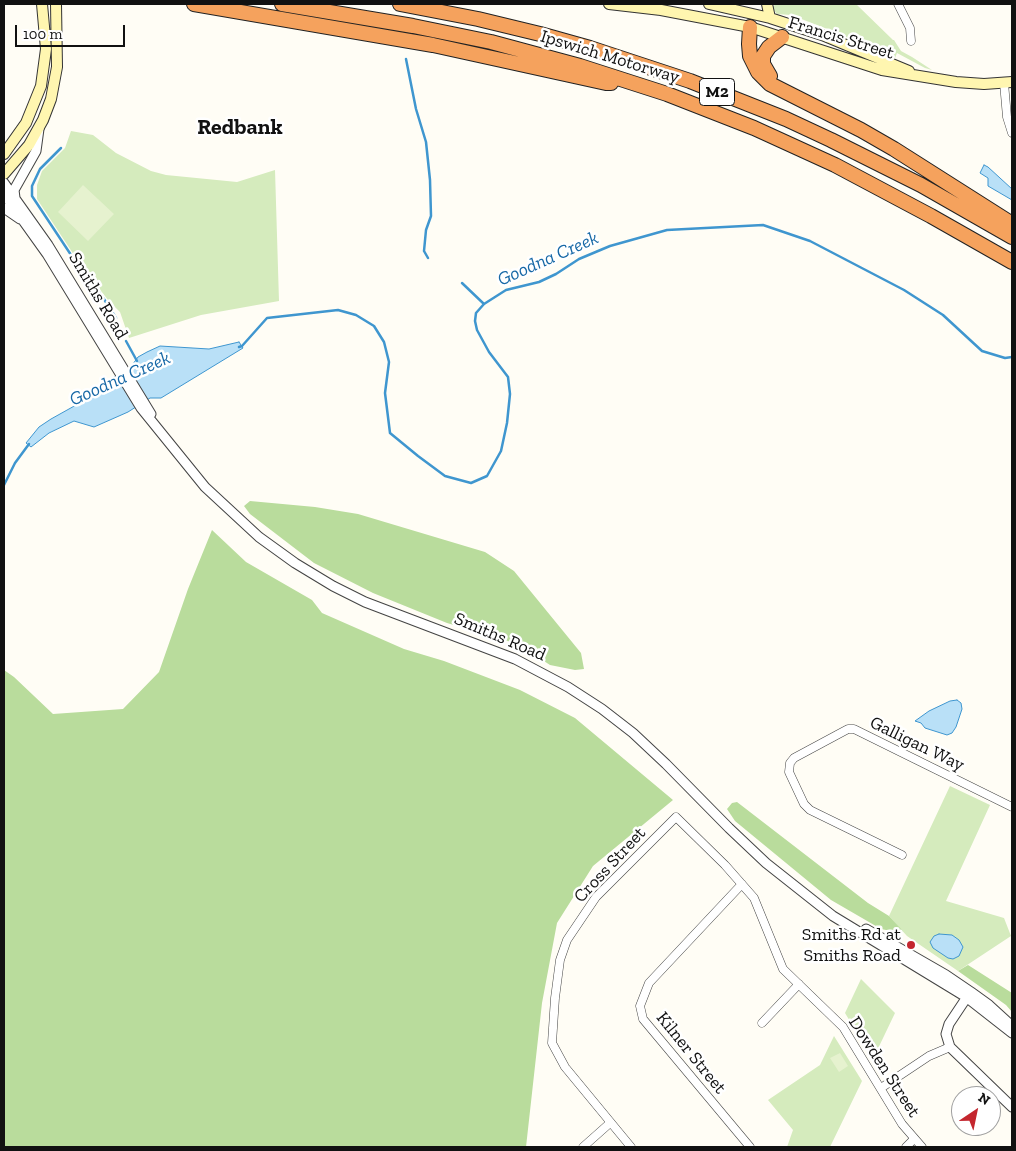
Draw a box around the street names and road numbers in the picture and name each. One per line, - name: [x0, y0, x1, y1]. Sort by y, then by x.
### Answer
- street label: Francis Street: [786, 12, 896, 64]
- street label: Ipswich Motorway: [538, 26, 682, 88]
- road number: M2: [700, 78, 734, 105]
- street label: Smiths Road: [64, 249, 132, 343]
- street label: Smiths Road: [451, 608, 549, 666]
- street label: Galligan Way: [866, 712, 968, 776]
- street label: Cross Street: [569, 823, 651, 907]
- street label: Kilner Street: [651, 1008, 731, 1098]
- street label: Dowden Street: [843, 1013, 925, 1121]

